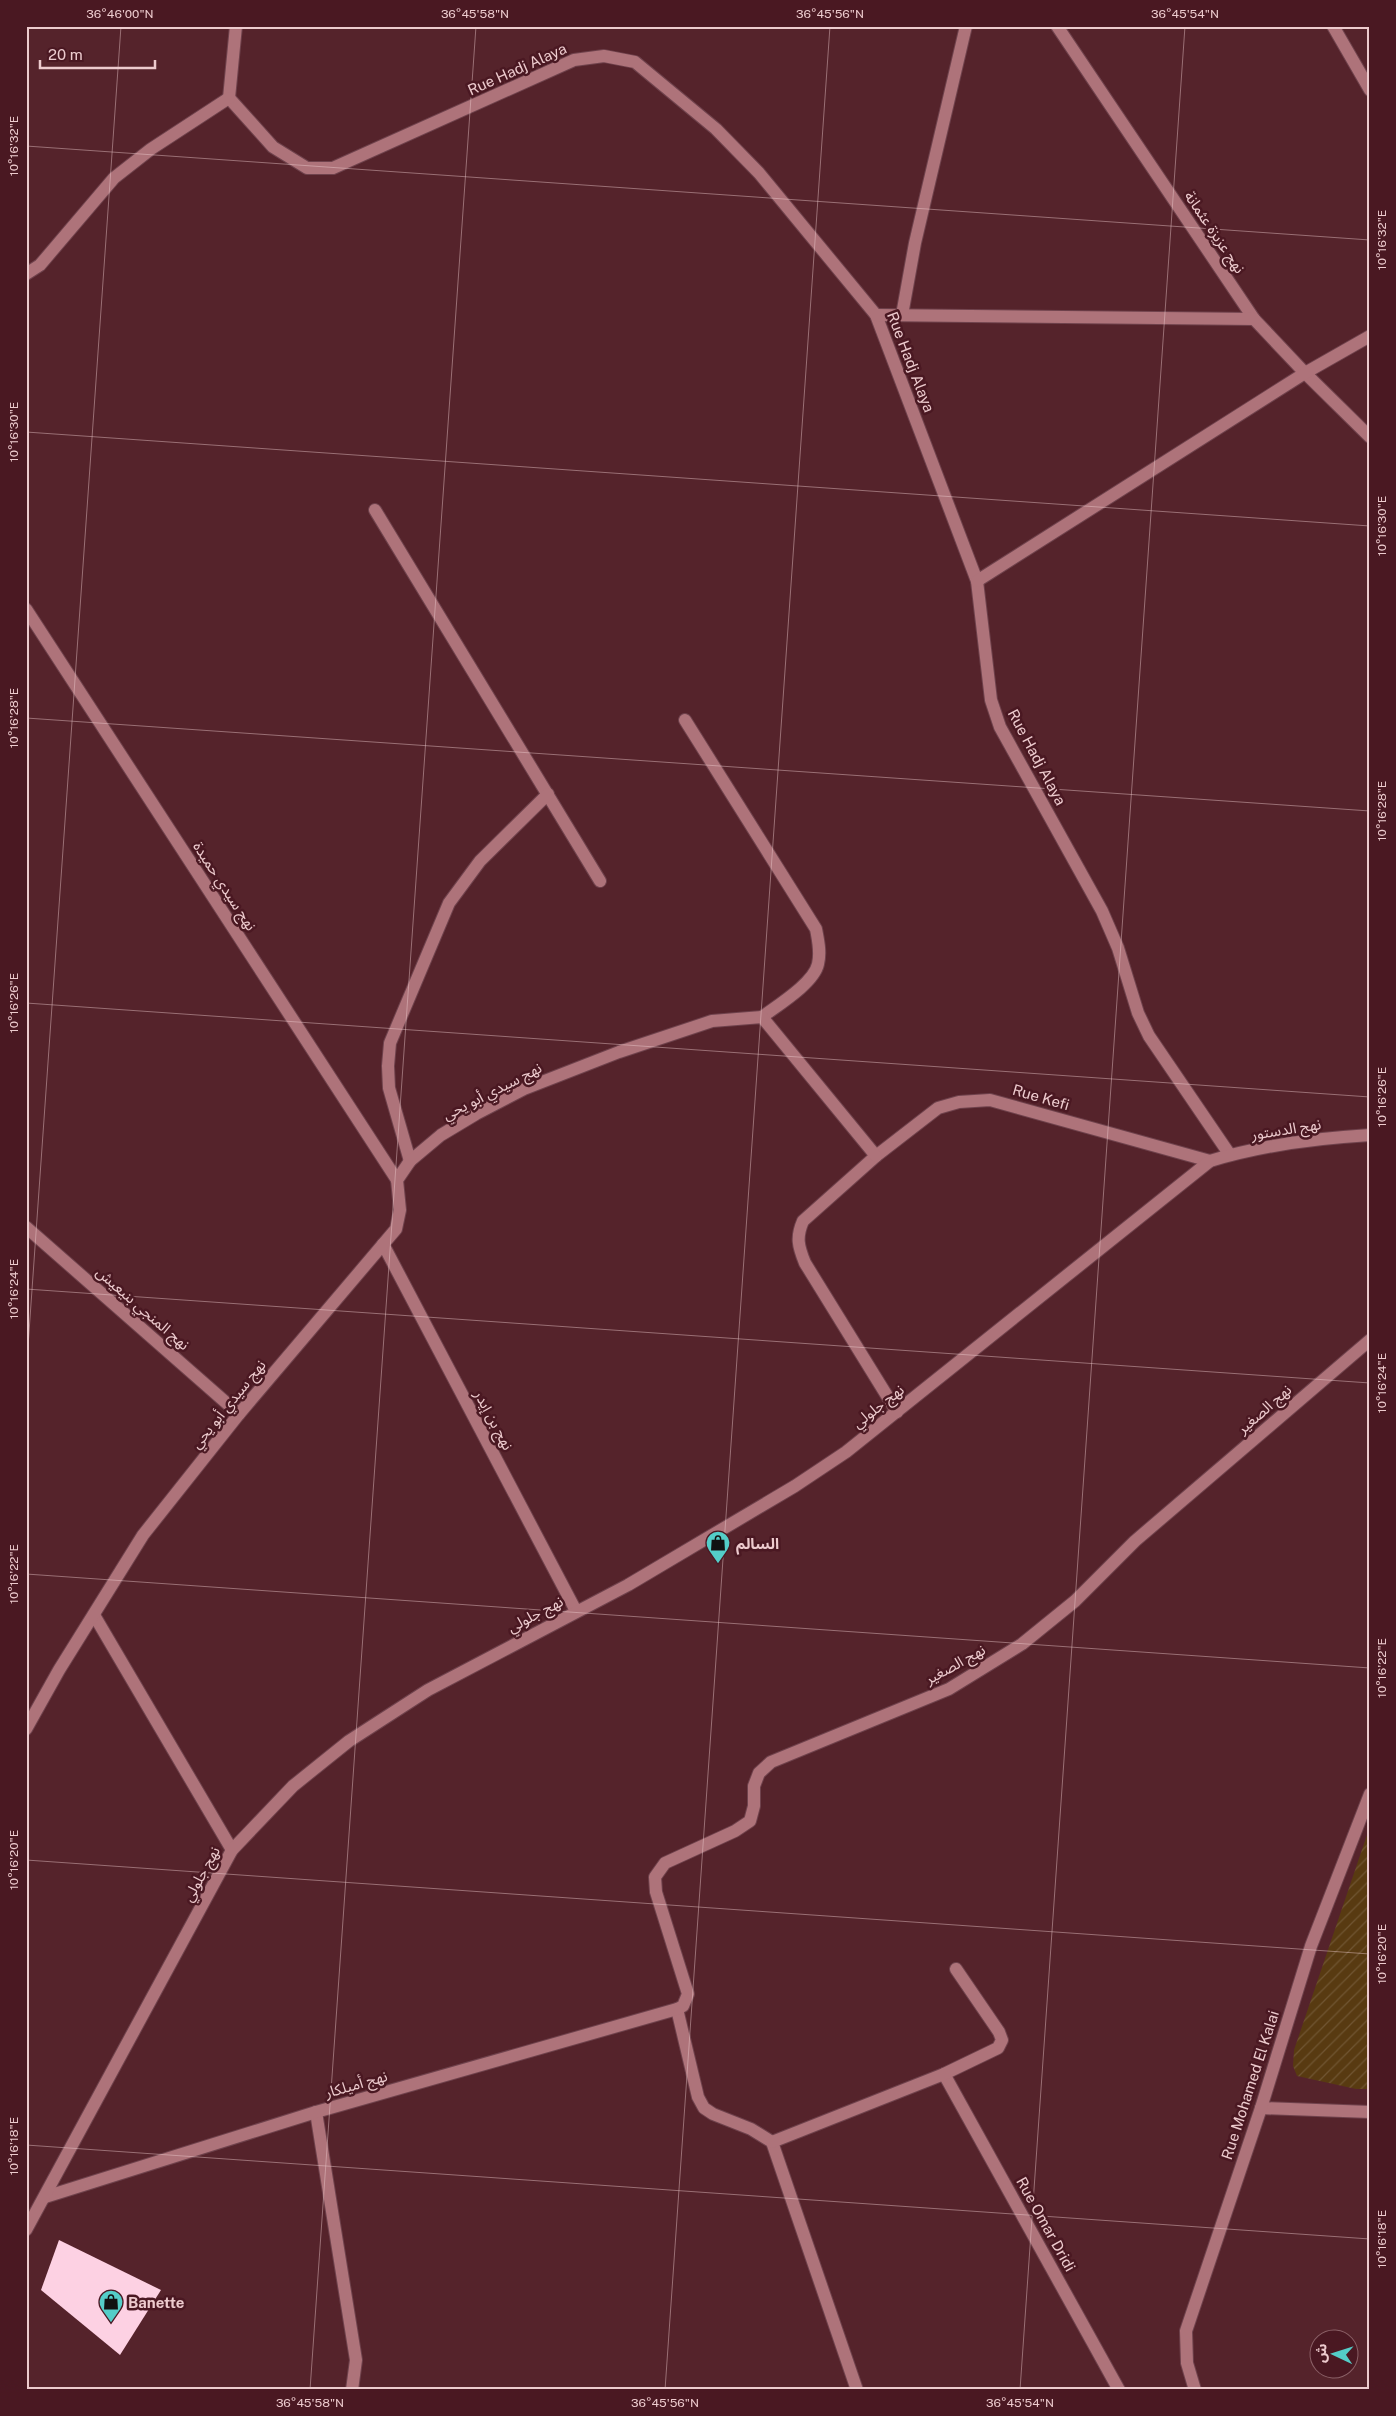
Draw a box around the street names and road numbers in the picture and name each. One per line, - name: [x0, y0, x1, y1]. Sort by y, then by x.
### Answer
- street label: Rue Hadj Alaya: [465, 40, 569, 98]
- street label: نهج عزيزة عثمانة: [1178, 188, 1249, 278]
- street label: Rue Hadj Alaya: [884, 309, 938, 415]
- street label: Rue Hadj Alaya: [1005, 706, 1069, 808]
- street label: نهج سيدي حميدة: [187, 838, 260, 936]
- street label: نهج سيدي أبو يحي: [440, 1059, 546, 1127]
- street label: Rue Kefi: [1011, 1081, 1071, 1113]
- street label: نهج الدستور: [1249, 1115, 1323, 1147]
- street label: نهج المنجي بنيعيش: [90, 1263, 193, 1356]
- street label: نهج سيدي أبو يحي: [187, 1356, 272, 1454]
- street label: نهج جلولي: [849, 1381, 909, 1434]
- street label: نهج الصغير: [1233, 1381, 1297, 1441]
- street label: نهج بن إيدر: [467, 1386, 517, 1455]
- street label: نهج جلولي: [504, 1592, 568, 1639]
- street label: نهج الصغير: [921, 1641, 990, 1691]
- street label: نهج جلولي: [179, 1843, 227, 1906]
- street label: Rue Mohamed El Kalai: [1218, 2008, 1282, 2162]
- street label: نهج أميلكار: [322, 2067, 390, 2105]
- street label: Rue Omar Dridi: [1013, 2174, 1079, 2274]

